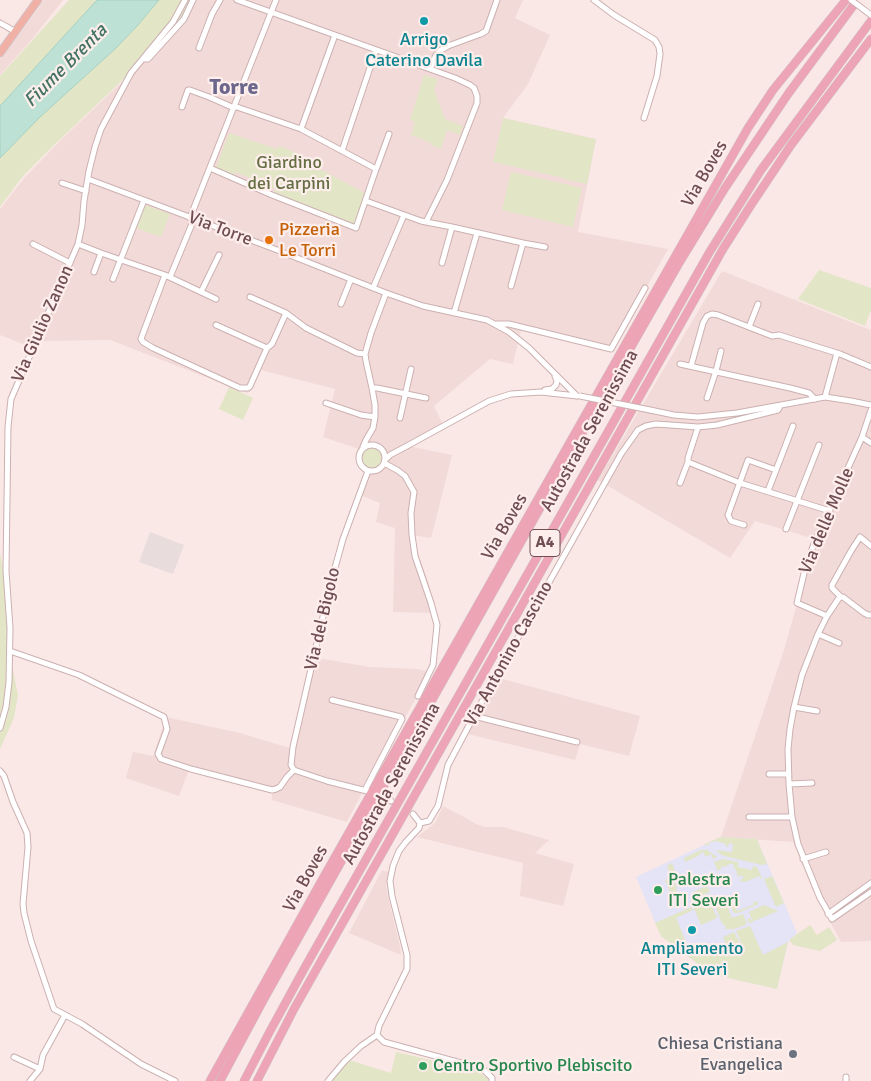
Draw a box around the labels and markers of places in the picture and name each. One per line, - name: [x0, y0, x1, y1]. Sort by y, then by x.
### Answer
- marker: Arrigo Caterino Davila: [418, 15, 430, 27]
- place label: Arrigo Caterino Davila: [365, 29, 483, 72]
- place label: Pizzeria Le Torri: [279, 219, 340, 262]
- marker: Pizzeria Le Torri: [263, 234, 275, 246]
- place label: Palestra ITI Severi: [668, 869, 739, 912]
- marker: Palestra ITI Severi: [652, 884, 664, 896]
- marker: Ampliamento ITI Severi: [686, 924, 698, 936]
- place label: Ampliamento ITI Severi: [641, 938, 743, 981]
- place label: Chiesa Cristiana Evangelica: [658, 1033, 783, 1076]
- marker: Chiesa Cristiana Evangelica: [787, 1048, 799, 1060]
- place label: Centro Sportivo Plebiscito: [433, 1055, 632, 1077]
- marker: Centro Sportivo Plebiscito: [417, 1060, 429, 1072]

